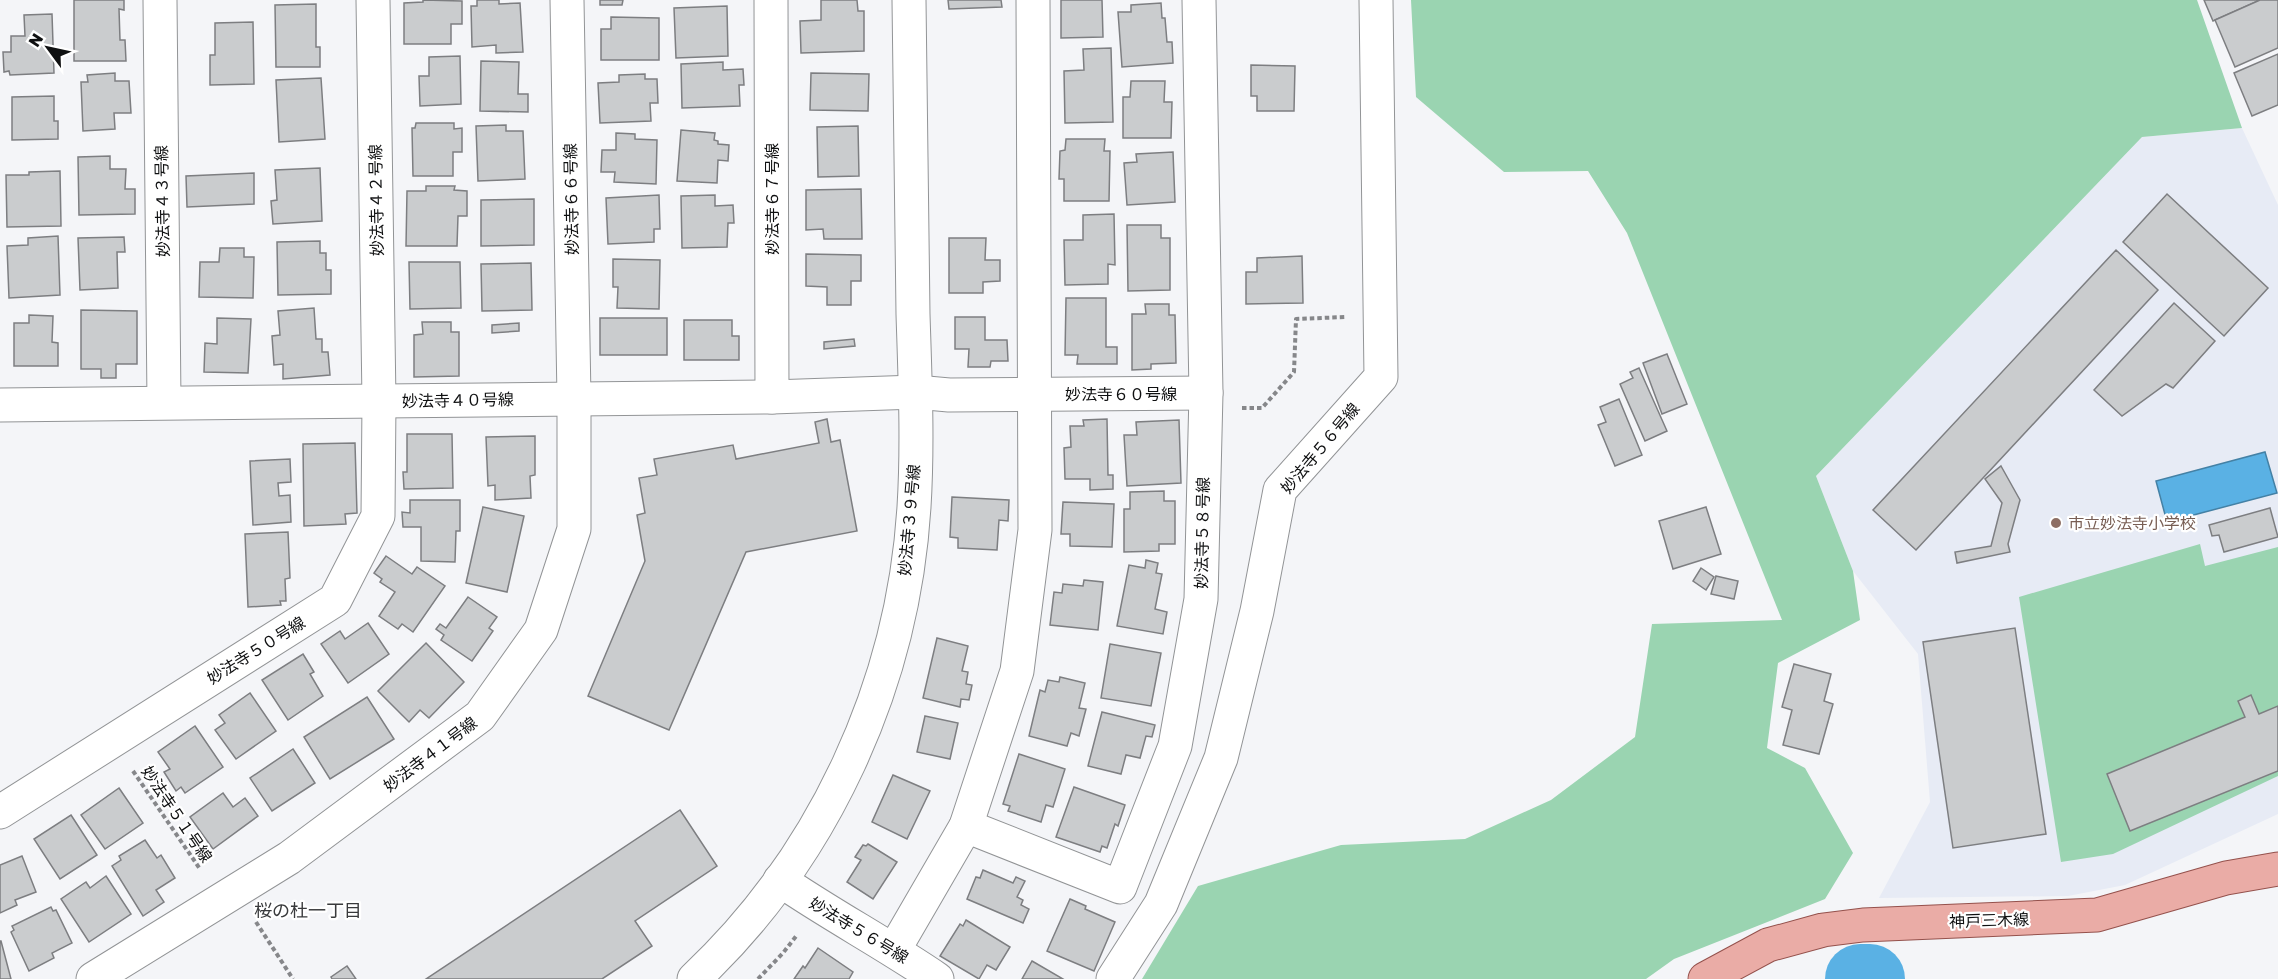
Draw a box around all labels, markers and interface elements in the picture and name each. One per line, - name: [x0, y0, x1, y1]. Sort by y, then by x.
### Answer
- north arrow: [18, 18, 78, 78]
- text: N: [24, 29, 47, 50]
- street label: 妙法寺６６号線: [560, 143, 582, 255]
- street label: 妙法寺６７号線: [762, 143, 782, 255]
- street label: 妙法寺４２号線: [365, 144, 387, 256]
- street label: 妙法寺４３号線: [151, 145, 173, 257]
- street label: 妙法寺６０号線: [1065, 384, 1177, 404]
- street label: 妙法寺４０号線: [402, 389, 514, 411]
- street label: 妙法寺５６号線: [1276, 399, 1364, 497]
- street label: 妙法寺３９号線: [894, 463, 924, 577]
- street label: 妙法寺５８号線: [1191, 477, 1213, 589]
- place label: 市立妙法寺小学校: [2068, 513, 2196, 533]
- marker: 市立妙法寺小学校: [2049, 516, 2063, 530]
- street label: 妙法寺５０号線: [203, 612, 309, 688]
- street label: 妙法寺４１号線: [379, 712, 481, 796]
- street label: 妙法寺５１号線: [137, 762, 217, 866]
- street label: 妙法寺５６号線: [806, 893, 912, 967]
- district label: 桜の杜一丁目: [254, 899, 362, 921]
- street label: 神戸三木線: [1949, 909, 2029, 931]

